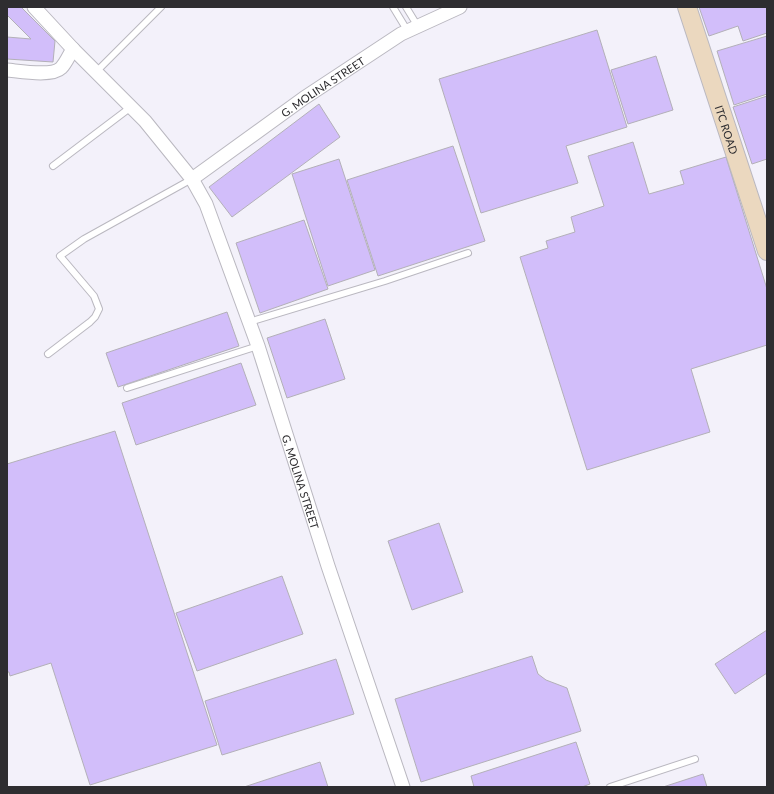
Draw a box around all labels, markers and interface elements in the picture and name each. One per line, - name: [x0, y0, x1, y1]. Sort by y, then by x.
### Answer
- street label: G. MOLINA STREET: [278, 53, 367, 119]
- street label: ITC ROAD: [713, 103, 741, 156]
- street label: G. MOLINA STREET: [280, 433, 322, 531]

